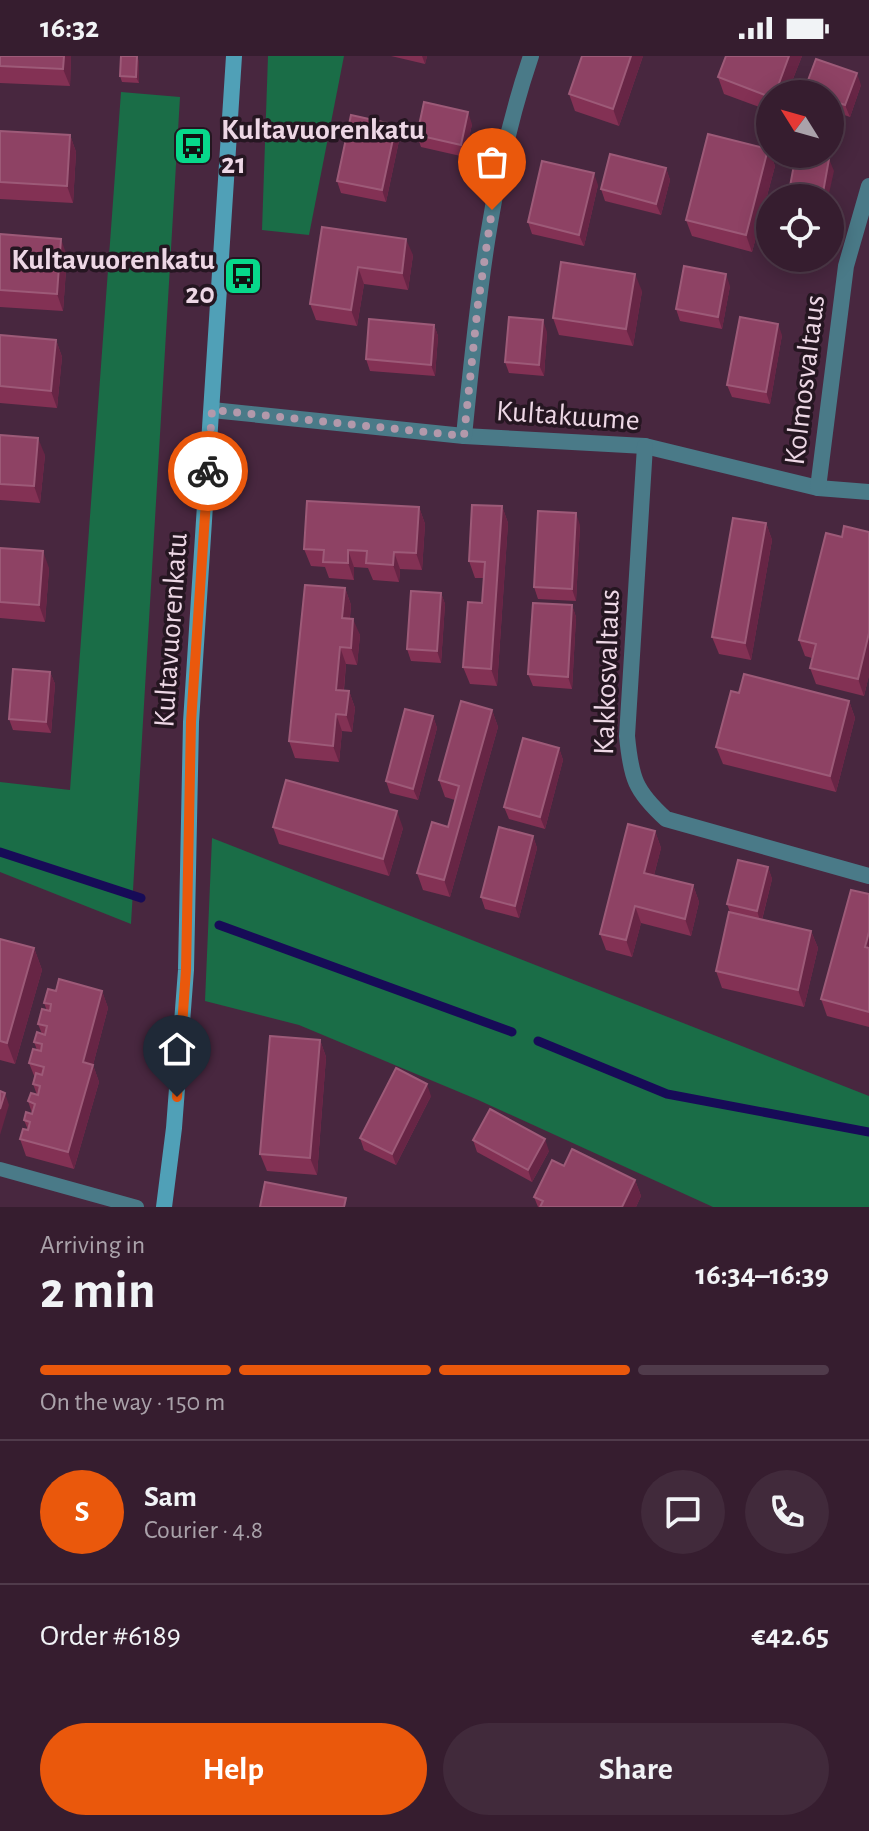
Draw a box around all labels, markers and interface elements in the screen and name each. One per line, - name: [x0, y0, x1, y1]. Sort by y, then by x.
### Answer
- text: 16:32: [40, 13, 99, 43]
- north arrow: [756, 80, 844, 168]
- map controls: [756, 80, 844, 272]
- place label: Kultavuorenkatu 21: [221, 115, 425, 179]
- bus stop icon: Kultavuorenkatu 21: [172, 125, 214, 167]
- pin: [458, 128, 526, 210]
- icon: bag: [470, 140, 514, 184]
- button: locate: [756, 184, 844, 272]
- place label: Kultavuorenkatu 20: [11, 245, 215, 309]
- bus stop icon: Kultavuorenkatu 20: [222, 255, 264, 297]
- street label: Kolmosvaltaus: [780, 293, 830, 467]
- street label: Kultakuume: [495, 396, 641, 436]
- courier: [168, 431, 248, 511]
- icon: bike: [186, 449, 230, 493]
- street label: Kultavuorenkatu: [149, 532, 193, 728]
- street label: Kakkosvaltaus: [589, 589, 625, 756]
- pin: [143, 1015, 211, 1097]
- icon: home: [155, 1027, 199, 1071]
- text: Arriving in: [40, 1232, 145, 1258]
- text: 16:34–16:39: [695, 1260, 829, 1290]
- text: 2 min: [40, 1265, 155, 1317]
- text: On the way · 150 m: [40, 1389, 225, 1415]
- button: chat: [641, 1470, 725, 1554]
- button: phone: [745, 1470, 829, 1554]
- text: Sam: [144, 1482, 197, 1512]
- text: S: [75, 1497, 89, 1527]
- text: Courier · 4.8: [144, 1517, 263, 1543]
- text: Order #6189: [40, 1621, 181, 1651]
- text: €42.65: [751, 1621, 829, 1651]
- button: Help: [40, 1723, 427, 1815]
- button: Share: [443, 1723, 829, 1815]

